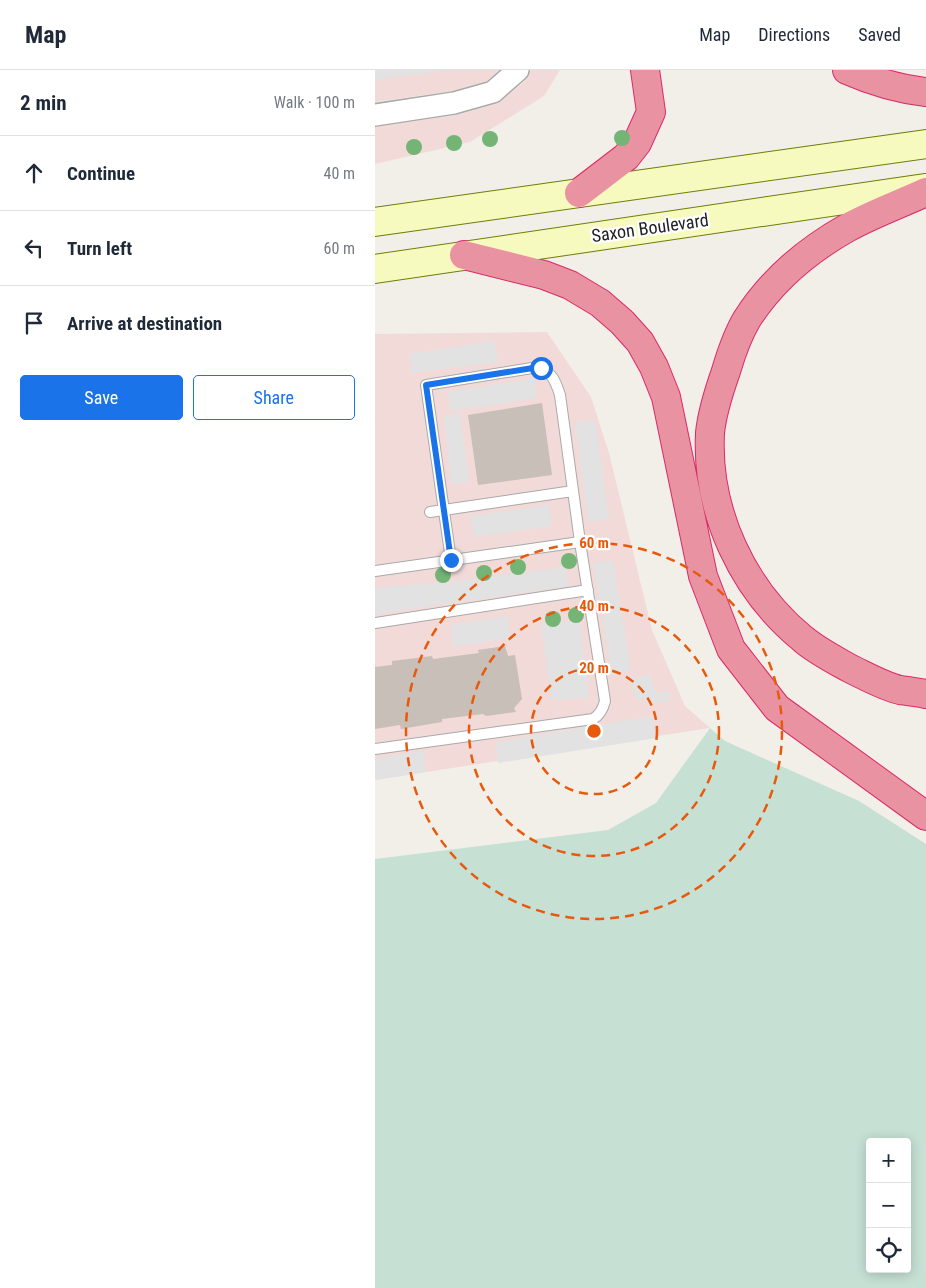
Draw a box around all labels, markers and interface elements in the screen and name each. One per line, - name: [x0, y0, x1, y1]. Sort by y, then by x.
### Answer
- text: Map: [25, 21, 66, 49]
- text: Map: [699, 24, 730, 45]
- text: Directions: [758, 24, 830, 45]
- text: Saved: [858, 24, 901, 45]
- text: 2 min: [20, 91, 67, 115]
- text: Walk · 100 m: [274, 93, 355, 112]
- icon: ahead: [20, 159, 48, 187]
- text: Continue: [67, 162, 135, 185]
- text: 40 m: [323, 164, 355, 183]
- street label: Saxon Boulevard: [590, 209, 710, 246]
- icon: left: [20, 234, 48, 262]
- text: Turn left: [67, 237, 132, 260]
- text: 60 m: [323, 239, 355, 258]
- icon: arrive: [20, 309, 48, 337]
- text: Arrive at destination: [67, 312, 222, 335]
- route start: [530, 357, 553, 380]
- button: Save: [20, 375, 183, 420]
- button: Share: [193, 375, 355, 420]
- text: 60 m: [579, 534, 609, 552]
- route end: [440, 549, 463, 572]
- text: 40 m: [579, 597, 609, 615]
- text: 20 m: [579, 659, 609, 677]
- centre of rings: [585, 722, 603, 740]
- map controls: [866, 1138, 911, 1273]
- button: +: [866, 1138, 911, 1183]
- button: −: [866, 1183, 911, 1228]
- button: locate: [866, 1228, 911, 1273]

